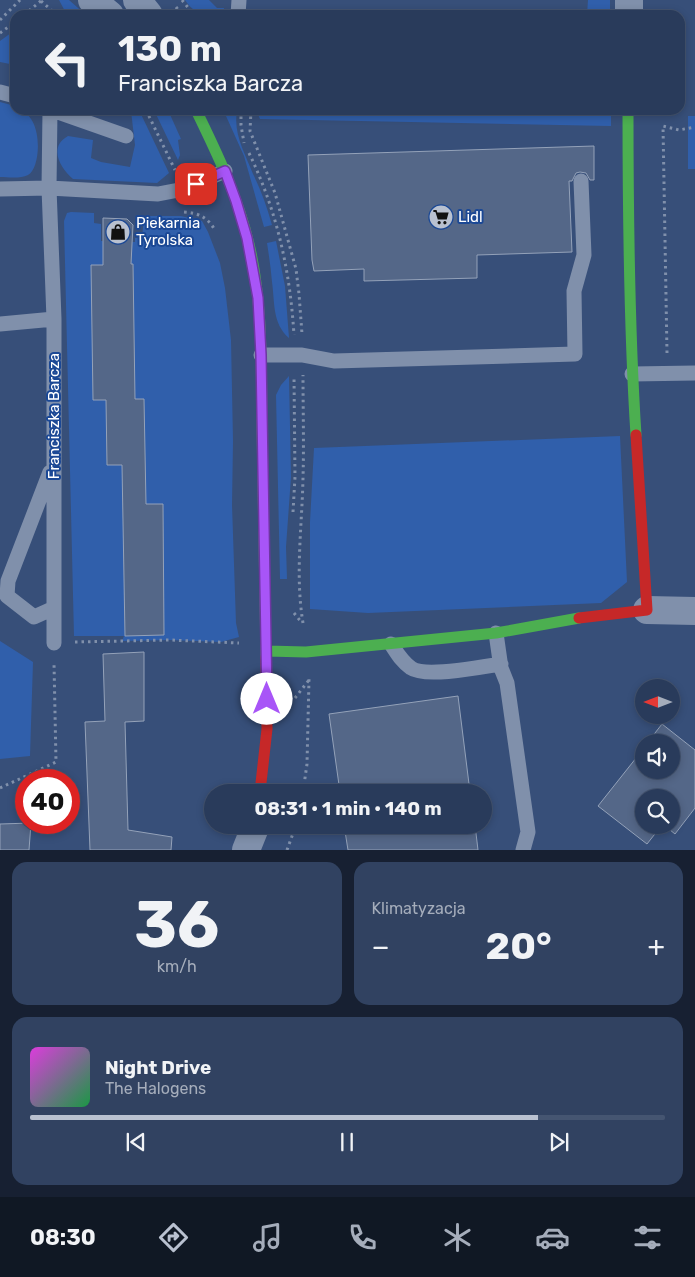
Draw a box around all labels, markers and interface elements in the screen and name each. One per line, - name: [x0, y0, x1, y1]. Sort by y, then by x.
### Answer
- text: 130 m: [118, 28, 222, 70]
- icon: left: [35, 30, 100, 95]
- text: Franciszka Barcza: [118, 70, 303, 97]
- pin: [175, 163, 217, 205]
- icon: arrive: [182, 170, 210, 198]
- supermarket icon: Lidl: [428, 204, 454, 230]
- place label: Lidl: [458, 208, 483, 226]
- place label: Piekarnia Tyrolska: [136, 214, 200, 249]
- shop icon: Piekarnia Tyrolska: [105, 219, 131, 245]
- street label: Franciszka Barcza: [45, 353, 63, 479]
- position arrow: [240, 672, 292, 724]
- north arrow: [635, 679, 680, 724]
- map controls: [635, 679, 680, 834]
- button: sound: [635, 734, 680, 779]
- speed limit sign: 40: [15, 769, 80, 834]
- button: search: [635, 789, 680, 834]
- text: 08:31 · 1 min · 140 m: [254, 797, 442, 820]
- text: 36: [134, 886, 219, 963]
- text: Klimatyzacja: [372, 899, 466, 918]
- text: 20°: [486, 923, 552, 969]
- text: −: [372, 930, 390, 963]
- text: +: [648, 930, 665, 963]
- text: km/h: [157, 957, 197, 976]
- text: Night Drive: [105, 1056, 211, 1079]
- text: The Halogens: [105, 1079, 206, 1098]
- icon: previous: [122, 1128, 150, 1156]
- icon: pause: [333, 1128, 361, 1156]
- icon: next: [545, 1128, 573, 1156]
- icon: directions: [156, 1220, 191, 1255]
- icon: music: [250, 1220, 285, 1255]
- icon: phone: [345, 1220, 380, 1255]
- icon: climate: [440, 1220, 475, 1255]
- icon: car: [535, 1220, 570, 1255]
- icon: filters: [630, 1220, 665, 1255]
- text: 08:30: [30, 1224, 96, 1251]

